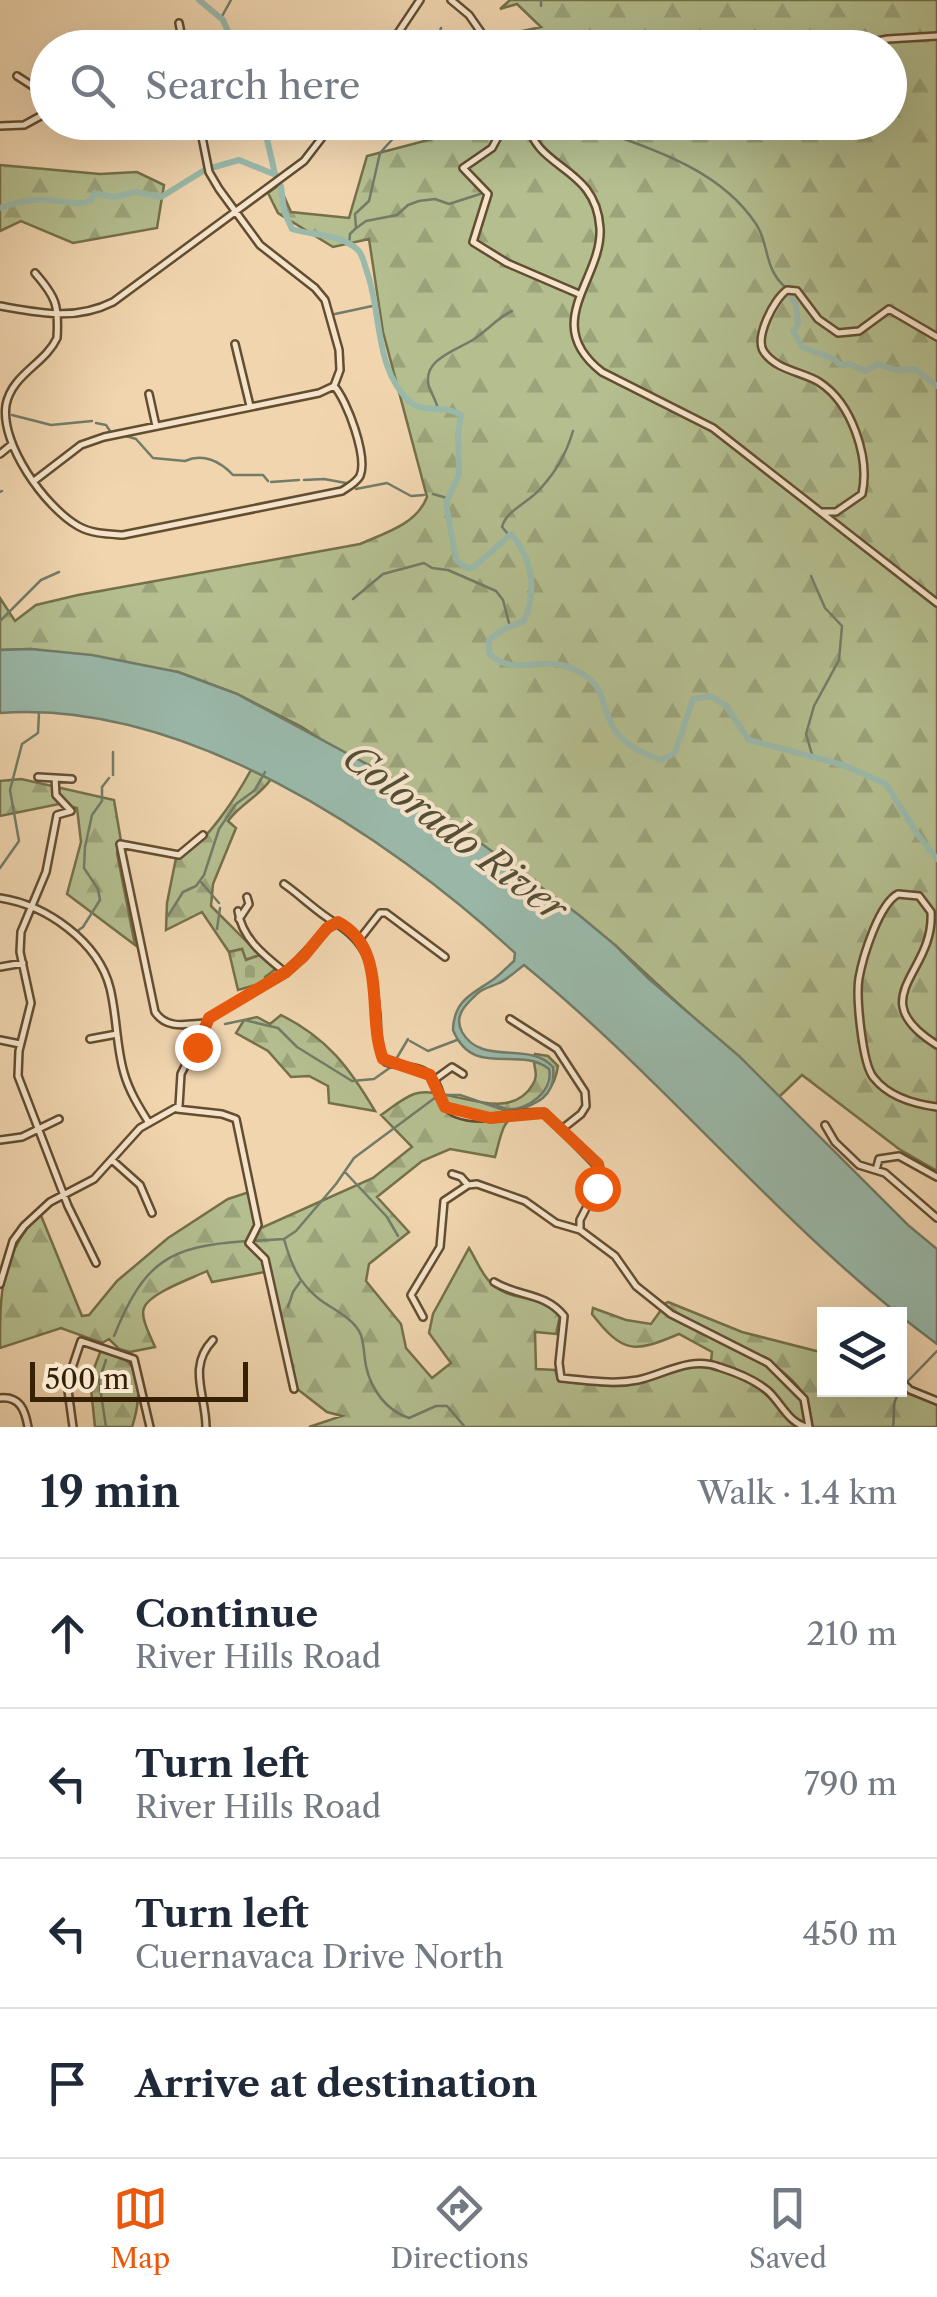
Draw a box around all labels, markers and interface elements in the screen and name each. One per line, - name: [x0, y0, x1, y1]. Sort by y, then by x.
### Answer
- search box: [30, 30, 907, 140]
- icon: search: [65, 58, 120, 113]
- text: Search here: [145, 62, 360, 109]
- water label: Colorado River: [334, 733, 578, 933]
- route end: [175, 1025, 221, 1071]
- route start: [575, 1166, 621, 1212]
- map controls: [817, 1307, 907, 1397]
- button: layers: [817, 1307, 907, 1397]
- scale bar: [30, 1357, 248, 1402]
- text: 500 m: [45, 1362, 129, 1396]
- text: 19 min: [40, 1466, 180, 1518]
- text: Walk · 1.4 km: [697, 1473, 897, 1512]
- text: Continue: [135, 1590, 318, 1637]
- icon: ahead: [40, 1606, 95, 1661]
- text: 210 m: [807, 1614, 897, 1653]
- text: River Hills Road: [135, 1637, 381, 1676]
- text: Turn left: [135, 1740, 309, 1787]
- icon: left: [40, 1756, 95, 1811]
- text: 790 m: [804, 1764, 897, 1803]
- text: River Hills Road: [135, 1787, 381, 1826]
- text: Turn left: [135, 1890, 309, 1937]
- icon: left: [40, 1906, 95, 1961]
- text: 450 m: [803, 1914, 897, 1953]
- text: Cuernavaca Drive North: [135, 1937, 504, 1976]
- icon: arrive: [40, 2056, 95, 2111]
- text: Arrive at destination: [135, 2060, 538, 2107]
- tab: Map: [110, 2181, 170, 2275]
- tab: Directions: [390, 2181, 529, 2275]
- tab: Saved: [749, 2181, 827, 2275]

